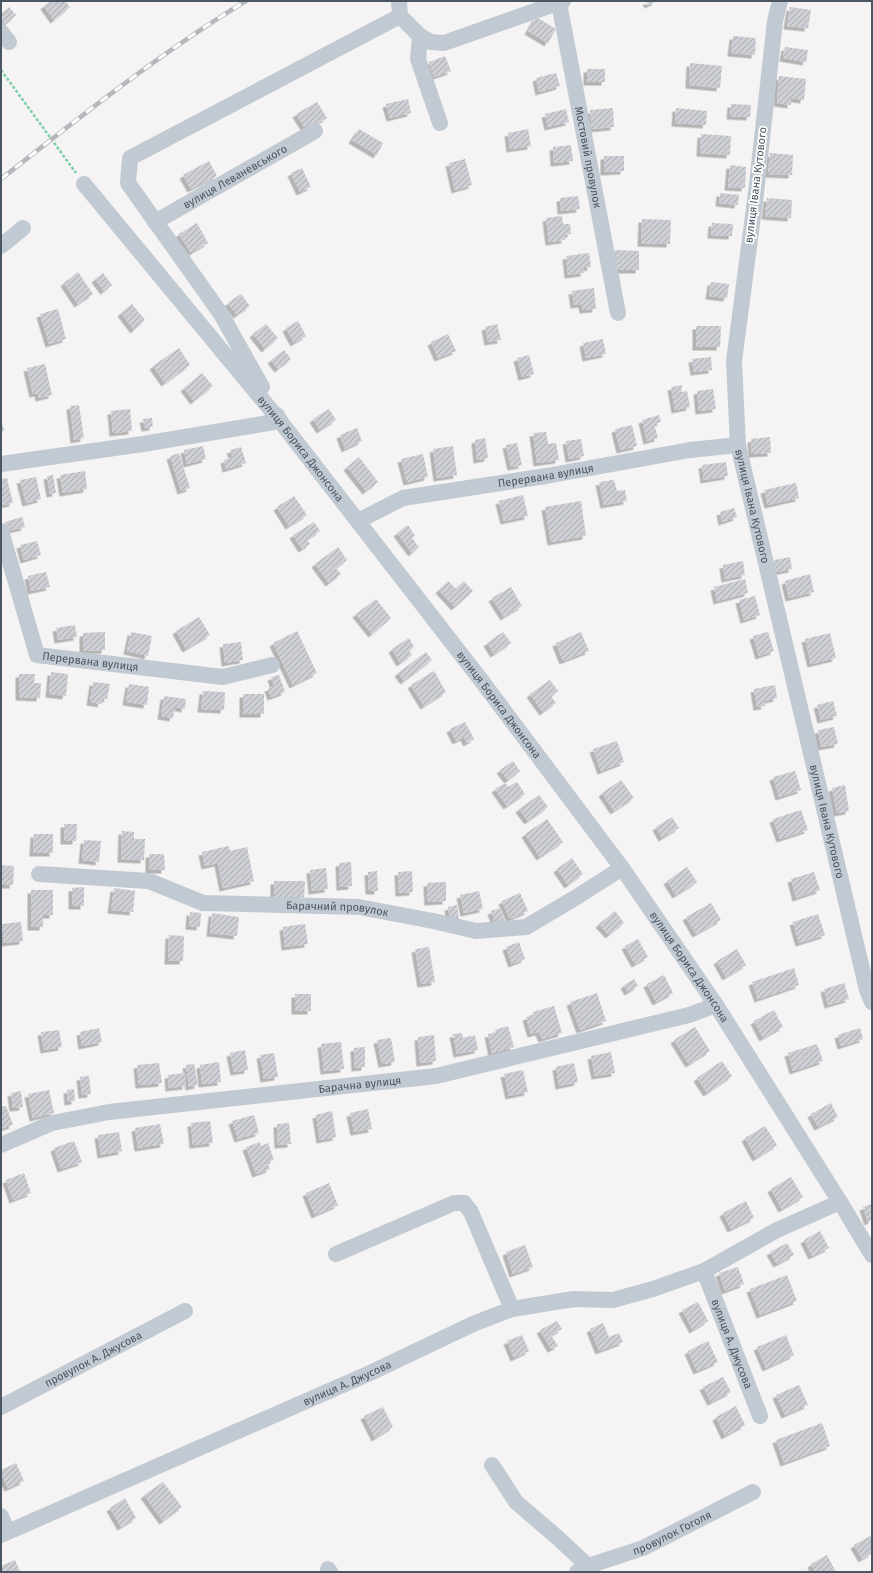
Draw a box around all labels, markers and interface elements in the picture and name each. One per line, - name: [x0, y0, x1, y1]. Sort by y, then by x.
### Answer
- street label: Мостовий провулок: [572, 105, 604, 209]
- street label: вулиця Івана Кутового: [742, 126, 770, 244]
- street label: вулиця Леваневського: [181, 142, 289, 211]
- street label: вулиця Бориса Джонсона: [255, 393, 347, 504]
- street label: вулиця Івана Кутового: [733, 448, 772, 565]
- street label: Перервана вулиця: [497, 461, 595, 490]
- street label: вулиця Бориса Джонсона: [454, 648, 544, 761]
- street label: Перервана вулиця: [42, 649, 139, 673]
- street label: вулиця Івана Кутового: [807, 763, 847, 880]
- street label: Барачний провулок: [286, 899, 390, 919]
- street label: вулиця Бориса Джонсона: [647, 909, 732, 1025]
- street label: Барачна вулиця: [318, 1073, 402, 1095]
- street label: вулиця А. Джусова: [709, 1297, 755, 1391]
- street label: провулок А. Джусова: [42, 1328, 144, 1390]
- street label: вулиця А. Джусова: [301, 1357, 393, 1408]
- street label: провулок Гоголя: [631, 1508, 713, 1557]

